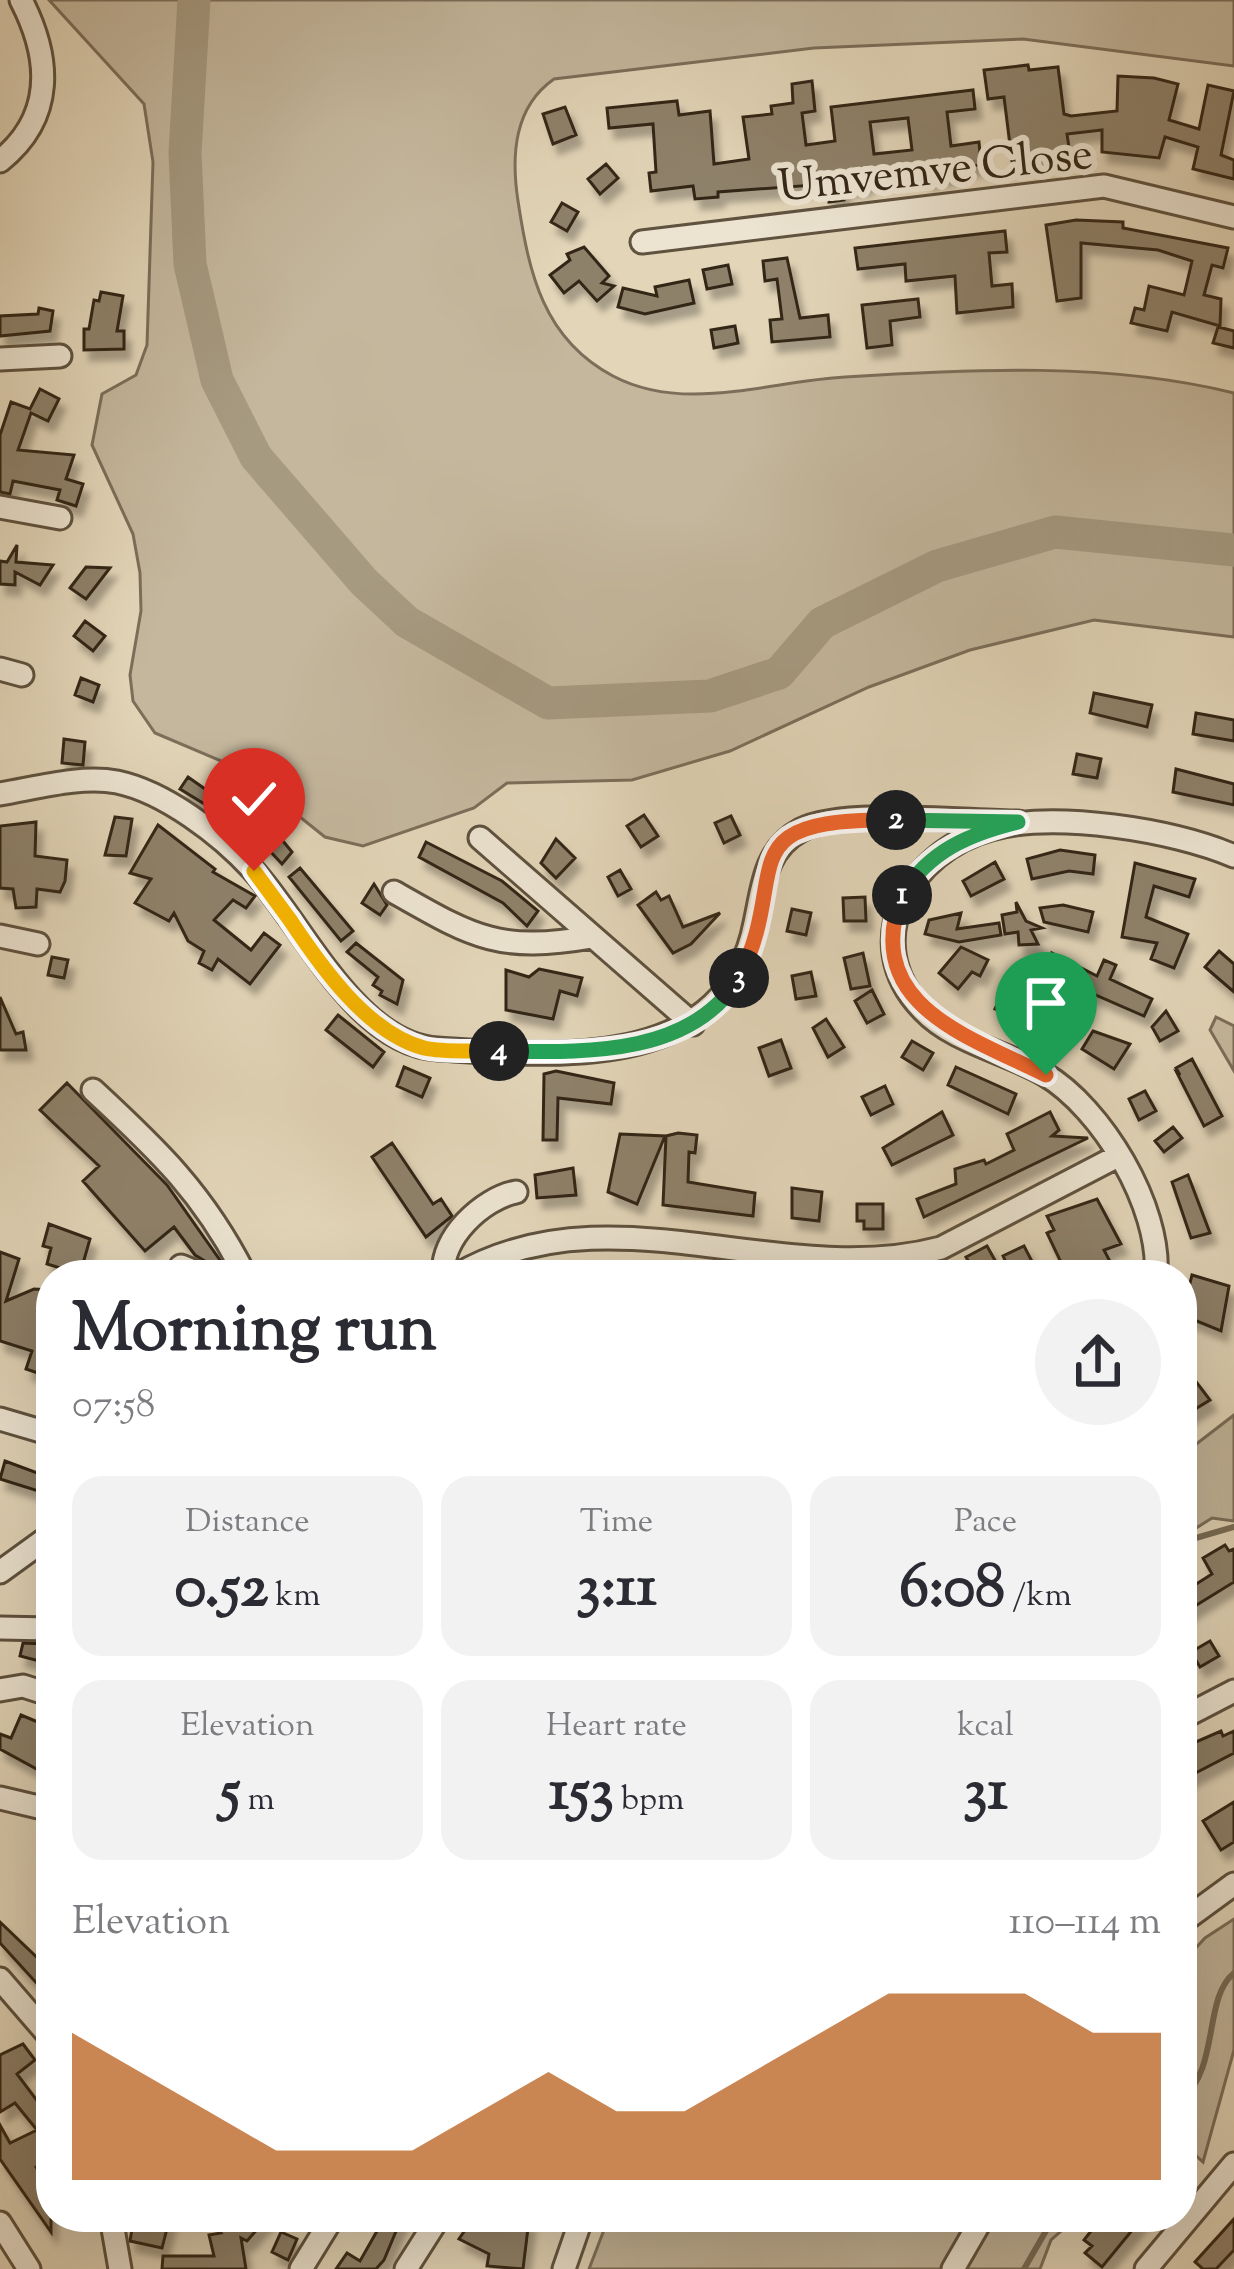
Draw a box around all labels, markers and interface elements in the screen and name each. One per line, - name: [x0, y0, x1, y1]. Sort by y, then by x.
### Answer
- street label: Umvemve Close: [775, 125, 1096, 222]
- pin: [203, 748, 305, 871]
- icon: check: [221, 766, 287, 832]
- pin: 2: [866, 790, 926, 850]
- text: 2: [888, 796, 904, 844]
- pin: 1: [872, 865, 932, 925]
- text: 1: [896, 871, 908, 919]
- pin: 3: [709, 948, 769, 1008]
- pin: [995, 952, 1097, 1075]
- text: 3: [732, 954, 746, 1002]
- icon: arrive: [1013, 970, 1079, 1036]
- pin: 4: [469, 1021, 529, 1081]
- text: 4: [491, 1027, 507, 1075]
- text: Morning run: [72, 1286, 437, 1381]
- button: share: [1035, 1299, 1161, 1425]
- text: 07:58: [72, 1379, 155, 1435]
- text: Distance: [185, 1499, 310, 1547]
- text: Time: [580, 1499, 653, 1547]
- text: Pace: [954, 1499, 1017, 1547]
- text: 0.52: [174, 1547, 268, 1634]
- text: 3:11: [576, 1547, 657, 1634]
- text: 6:08: [899, 1547, 1005, 1634]
- text: km: [268, 1573, 321, 1621]
- text: /km: [1005, 1573, 1072, 1621]
- text: Elevation: [181, 1703, 314, 1751]
- text: Heart rate: [546, 1703, 687, 1751]
- text: kcal: [957, 1703, 1014, 1751]
- text: 5: [220, 1751, 241, 1838]
- text: 153: [549, 1751, 614, 1838]
- text: 31: [963, 1751, 1008, 1838]
- text: m: [241, 1777, 275, 1825]
- text: bpm: [614, 1777, 684, 1825]
- text: Elevation: [72, 1896, 230, 1952]
- text: 110–114 m: [1008, 1896, 1161, 1952]

